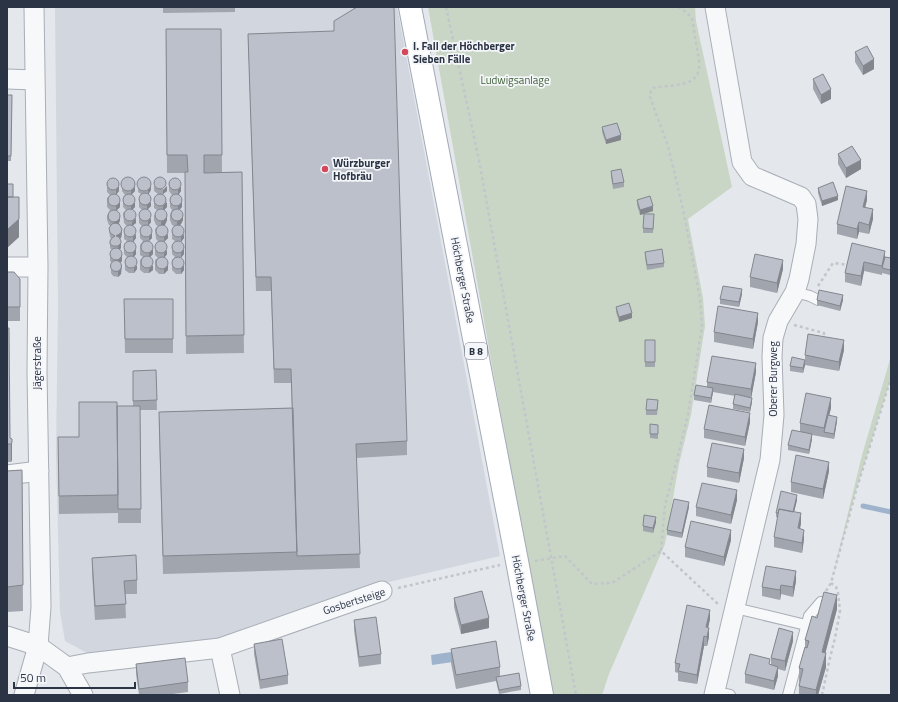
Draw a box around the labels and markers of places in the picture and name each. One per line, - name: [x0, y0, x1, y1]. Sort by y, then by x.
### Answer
- place label: I. Fall der Höchberger Sieben Fälle: [413, 38, 515, 67]
- marker: I. Fall der Höchberger Sieben Fälle: [400, 47, 410, 57]
- place label: Würzburger Hofbräu: [333, 155, 390, 184]
- marker: Würzburger Hofbräu: [320, 164, 330, 174]

